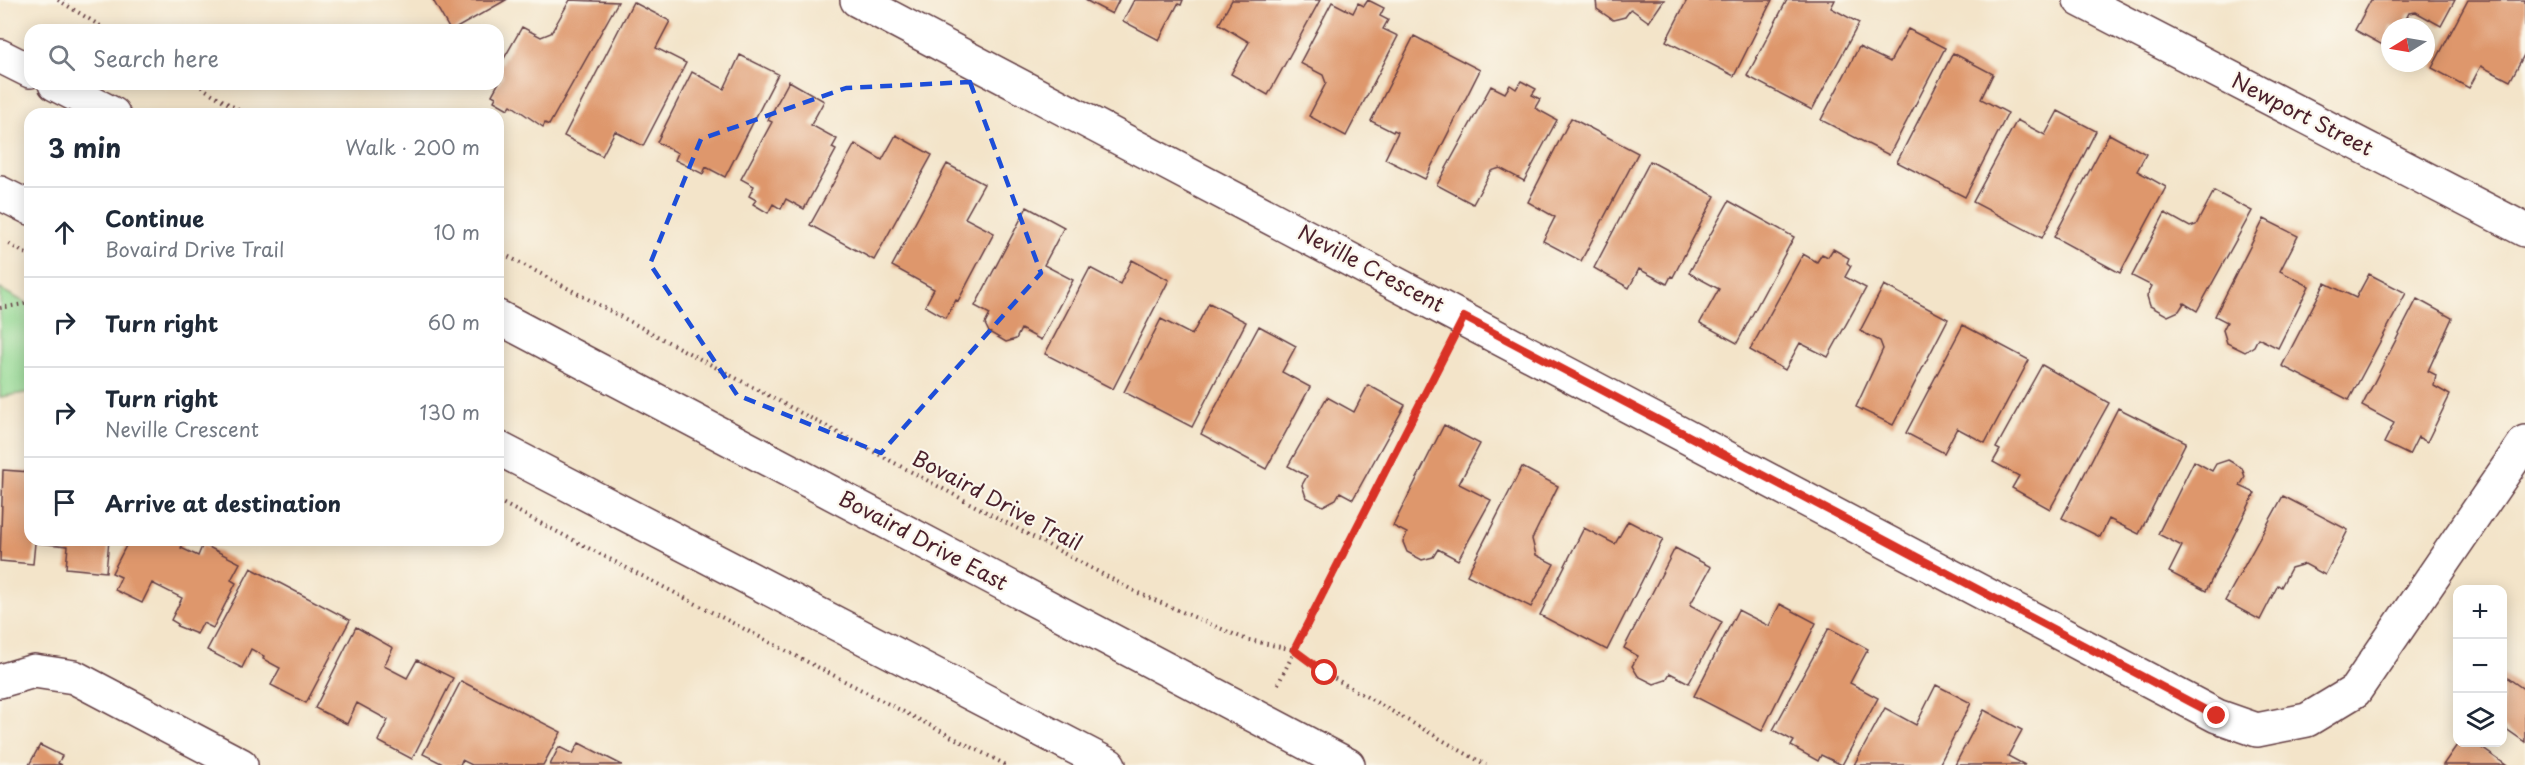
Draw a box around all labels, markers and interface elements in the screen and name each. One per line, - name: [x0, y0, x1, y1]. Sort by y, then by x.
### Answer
- north arrow: [2381, 18, 2435, 72]
- search box: [24, 24, 504, 90]
- icon: search: [45, 41, 78, 74]
- text: Search here: [93, 41, 219, 74]
- street label: Newport Street: [2226, 64, 2380, 163]
- text: 3 min: [48, 128, 121, 167]
- text: Walk · 200 m: [345, 132, 480, 162]
- text: Continue: [105, 201, 204, 234]
- street label: Neville Crescent: [1293, 215, 1451, 319]
- icon: ahead: [48, 216, 81, 249]
- text: 10 m: [433, 217, 480, 247]
- text: Bovaird Drive Trail: [105, 234, 285, 264]
- icon: right: [48, 306, 81, 339]
- text: Turn right: [105, 306, 218, 339]
- text: 60 m: [428, 307, 480, 337]
- text: Turn right: [105, 381, 218, 414]
- icon: right: [48, 396, 81, 429]
- text: 130 m: [420, 397, 480, 427]
- text: Neville Crescent: [105, 414, 259, 444]
- street label: Bovaird Drive Trail: [907, 441, 1089, 558]
- street label: Bovaird Drive East: [834, 481, 1014, 597]
- icon: arrive: [48, 486, 81, 519]
- text: Arrive at destination: [105, 486, 341, 519]
- map controls: [2453, 585, 2507, 747]
- button: +: [2453, 585, 2507, 639]
- button: −: [2453, 639, 2507, 693]
- route start: [1311, 659, 1337, 685]
- button: layers: [2453, 693, 2507, 747]
- route end: [2203, 702, 2229, 728]

